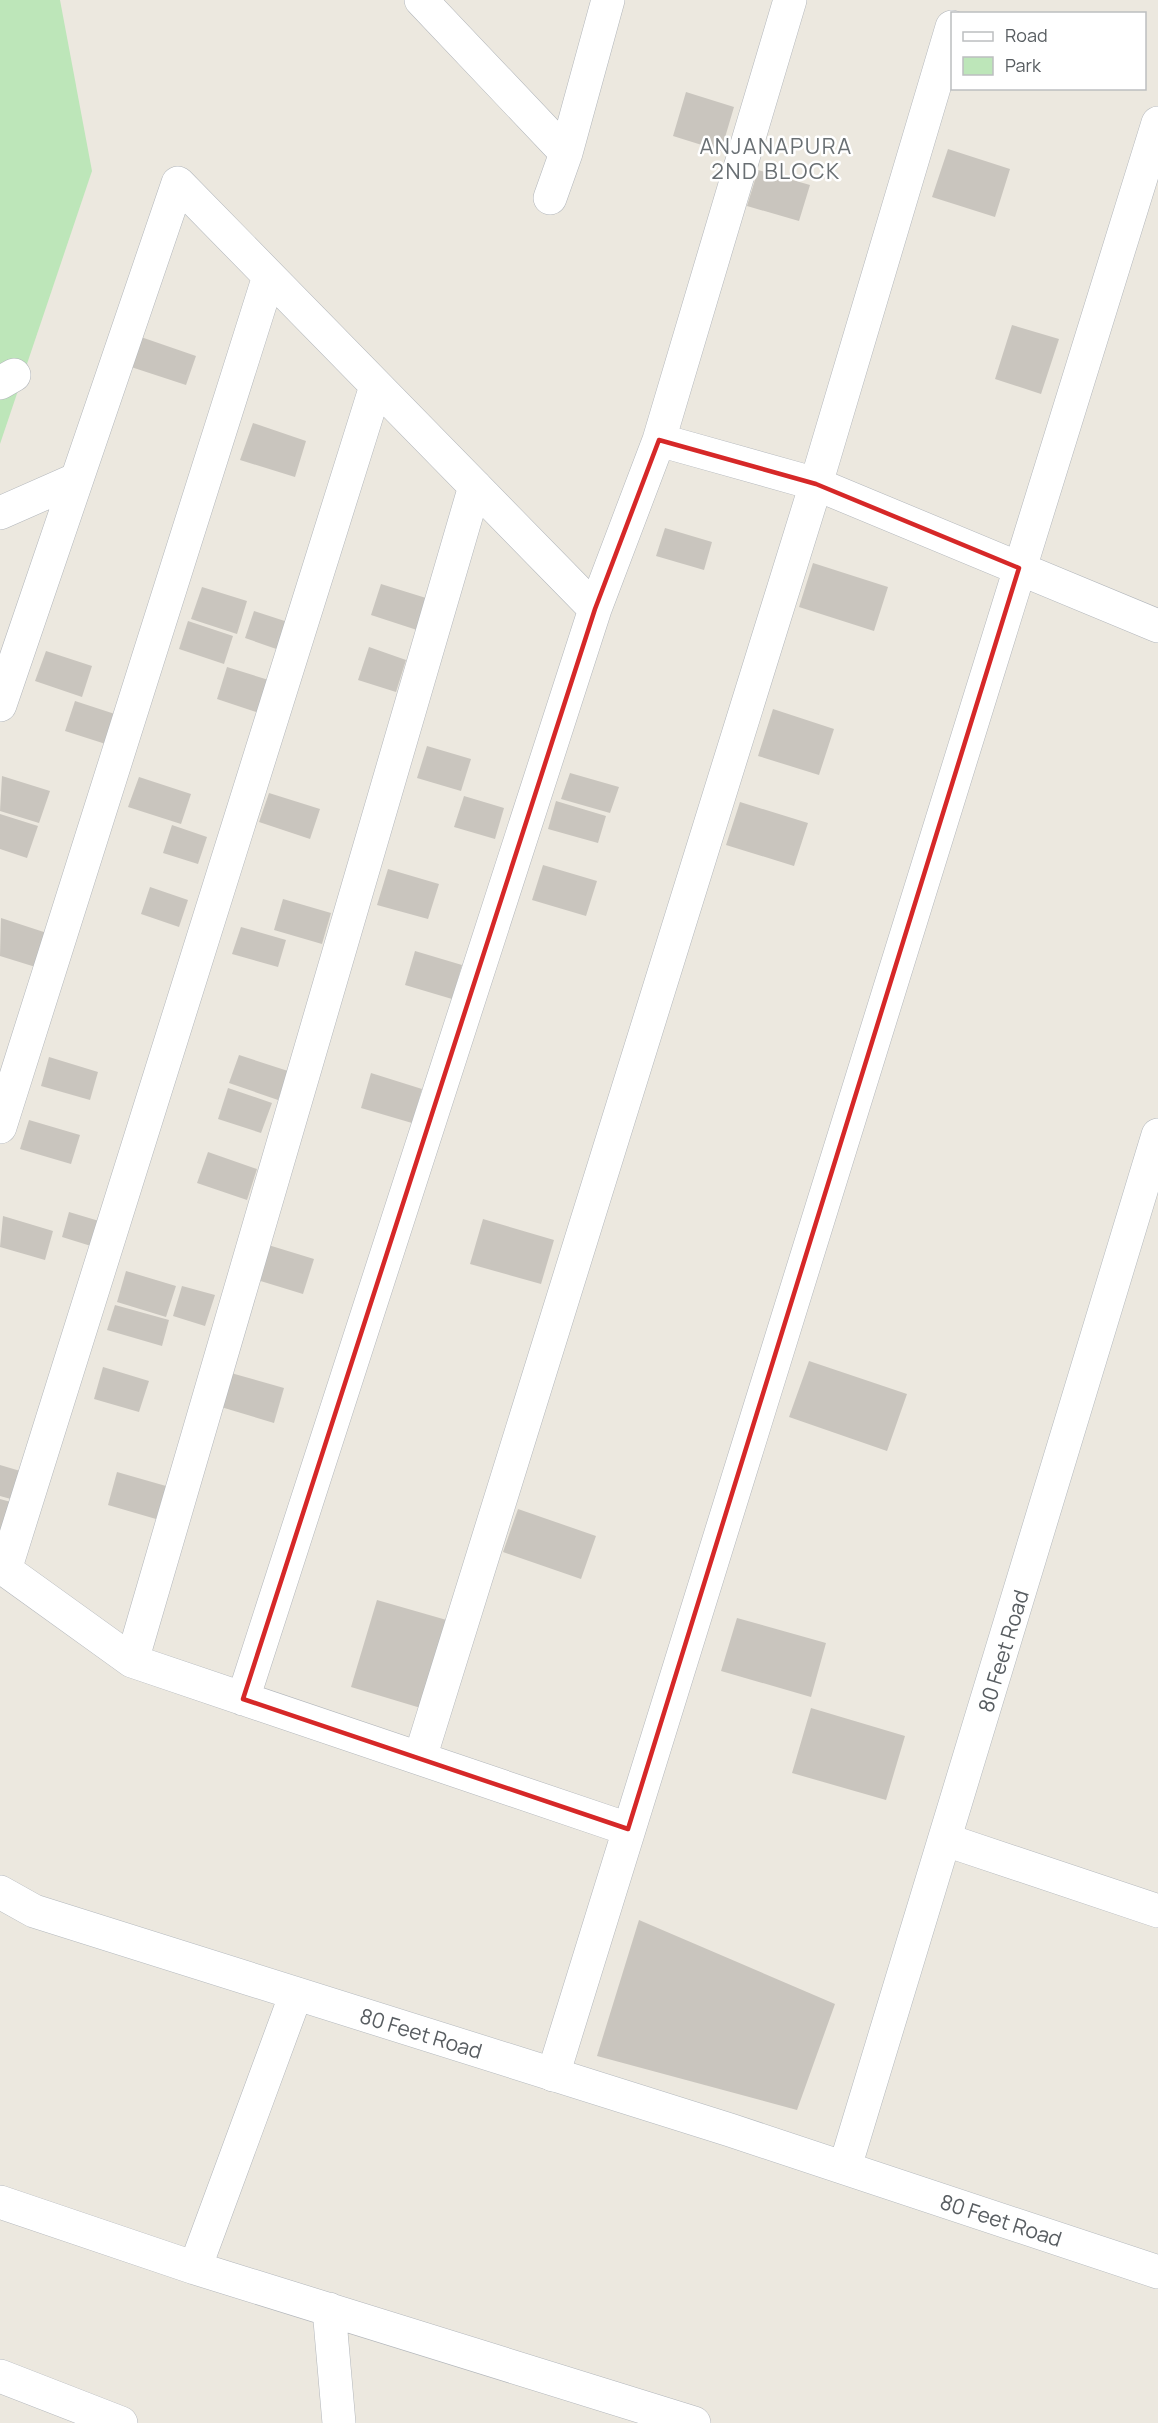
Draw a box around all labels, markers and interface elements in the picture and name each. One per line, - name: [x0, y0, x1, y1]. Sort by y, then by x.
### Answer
- legend: [951, 12, 1146, 90]
- text: Road: [1005, 23, 1048, 47]
- text: Park: [1005, 53, 1042, 77]
- district label: ANJANAPURA 2ND BLOCK: [699, 131, 853, 186]
- street label: 80 Feet Road: [971, 1586, 1035, 1716]
- street label: 80 Feet Road: [356, 2001, 486, 2065]
- street label: 80 Feet Road: [937, 2187, 1065, 2253]

